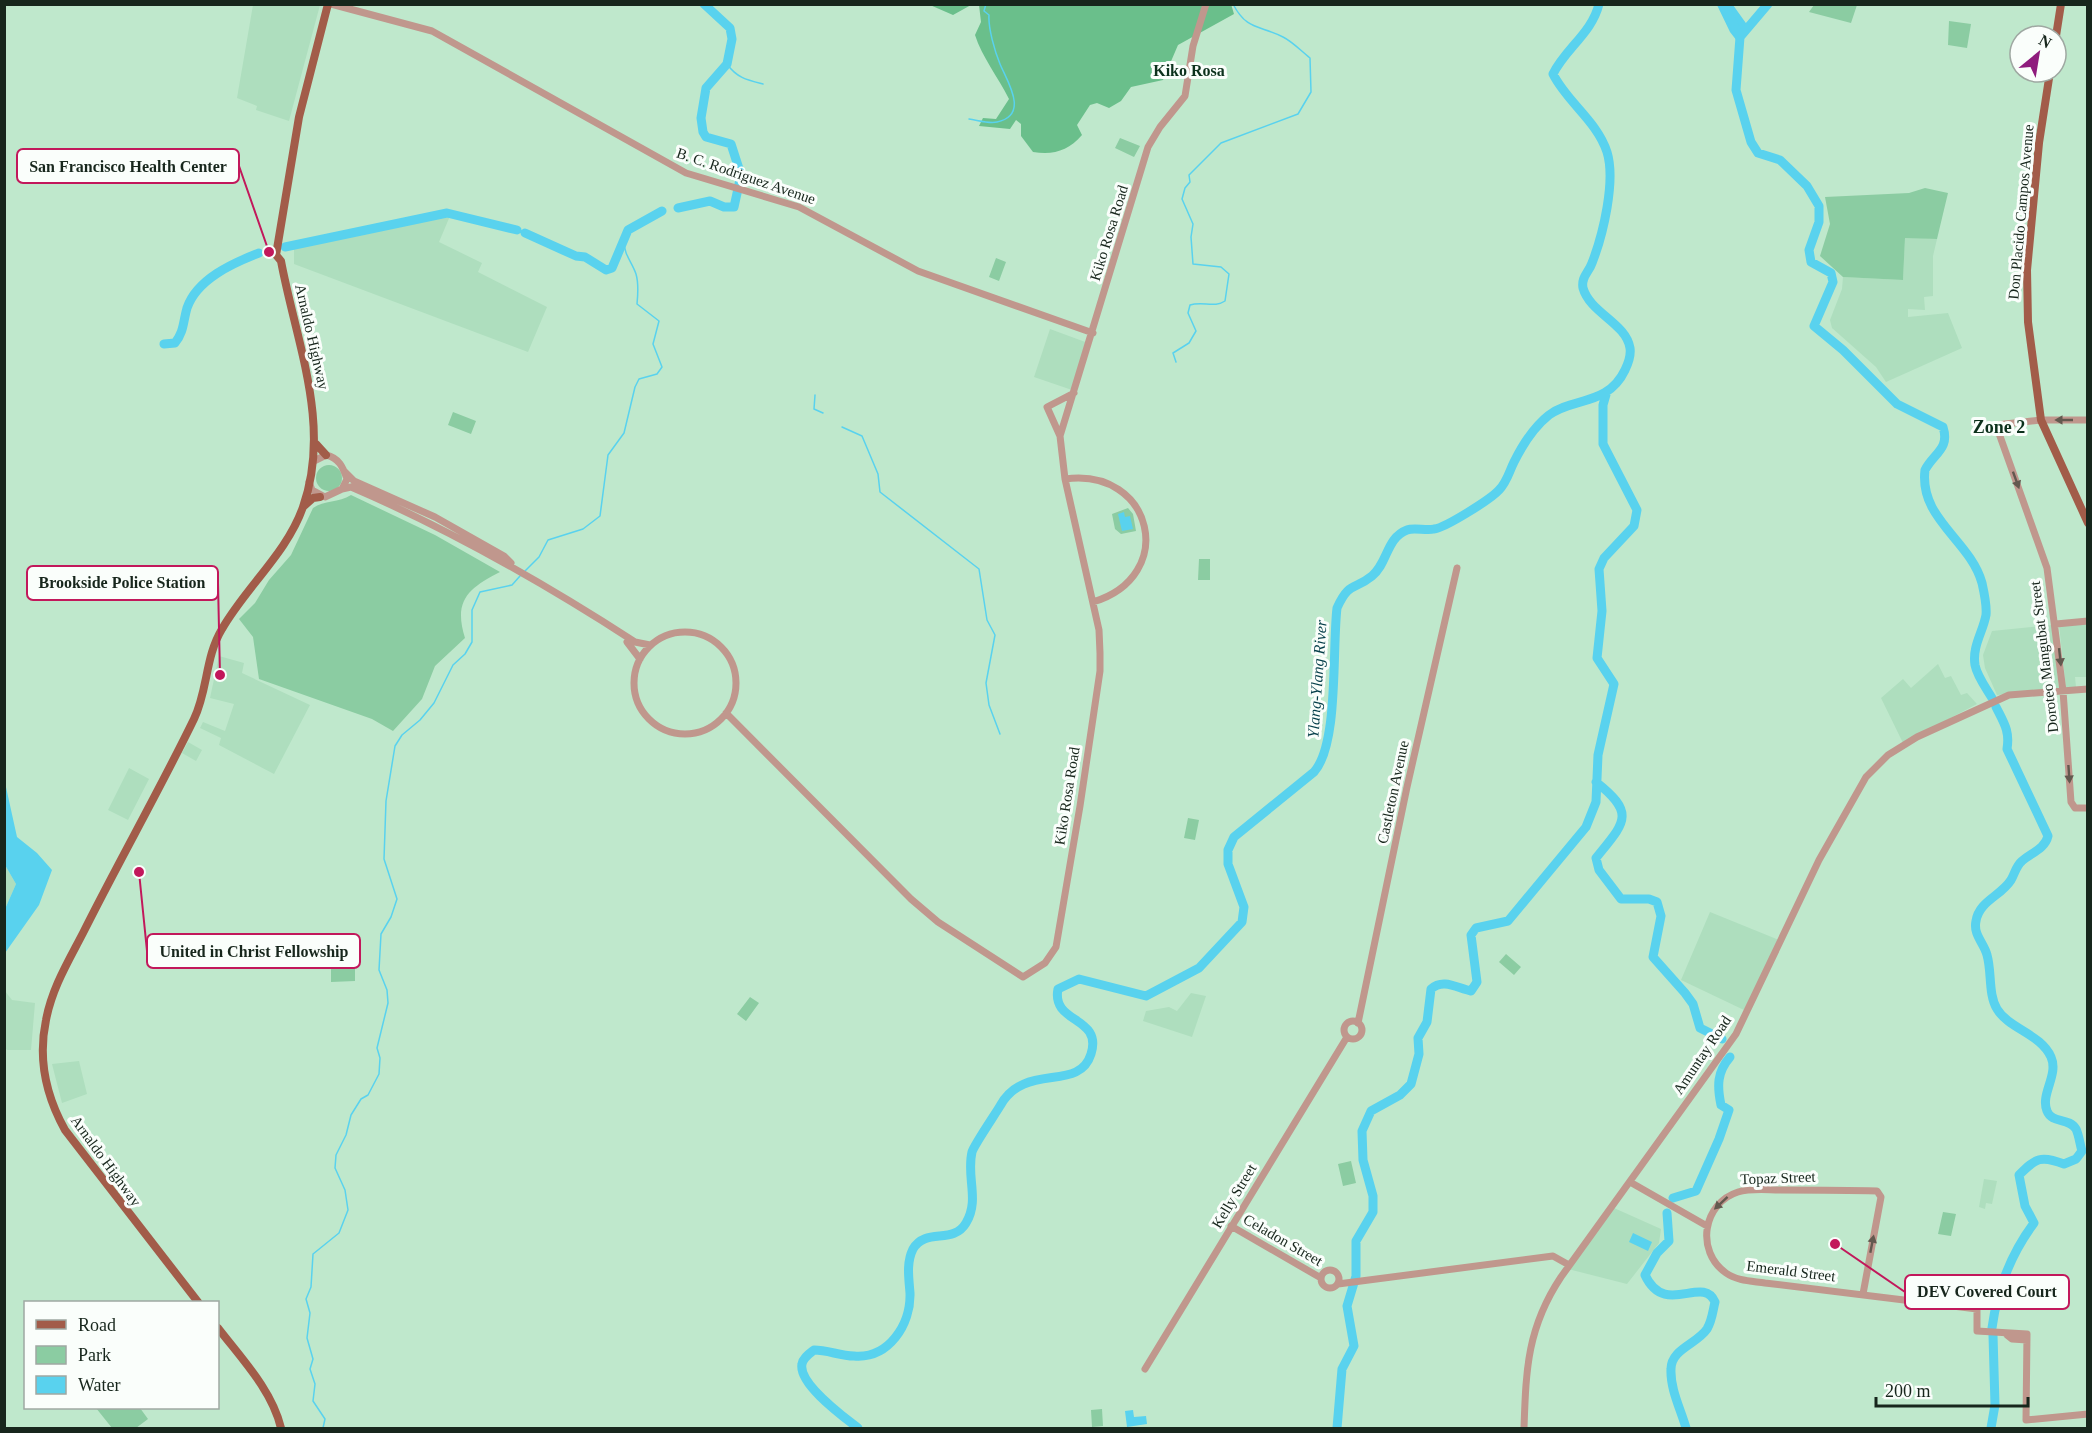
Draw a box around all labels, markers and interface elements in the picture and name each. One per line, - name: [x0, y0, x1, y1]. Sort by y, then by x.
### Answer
- north arrow: [2008, 24, 2068, 84]
- text: N: [2036, 31, 2055, 52]
- district label: Kiko Rosa: [1153, 62, 1225, 79]
- street label: Don Placido Campos Avenue: [2005, 123, 2037, 300]
- street label: B. C. Rodriguez Avenue: [674, 145, 818, 207]
- callout: San Francisco Health Center: [17, 149, 239, 183]
- text: San Francisco Health Center: [29, 158, 227, 175]
- street label: Kiko Rosa Road: [1087, 183, 1131, 283]
- street label: Arnaldo Highway: [292, 283, 332, 392]
- one-way arrow: [2055, 415, 2074, 425]
- district label: Zone 2: [1973, 417, 2025, 437]
- one-way arrow: [2012, 471, 2021, 489]
- callout: Brookside Police Station: [27, 566, 218, 600]
- text: Brookside Police Station: [39, 574, 206, 591]
- street label: Doroteo Mangubat Street: [2027, 580, 2061, 734]
- water label: Ylang-Ylang River: [1304, 618, 1331, 739]
- one-way arrow: [2055, 648, 2065, 667]
- street label: Castleton Avenue: [1374, 739, 1412, 845]
- street label: Kiko Rosa Road: [1051, 745, 1083, 846]
- one-way arrow: [2064, 764, 2074, 783]
- callout: United in Christ Fellowship: [147, 934, 360, 968]
- text: United in Christ Fellowship: [160, 943, 349, 961]
- street label: Amuntay Road: [1670, 1012, 1734, 1097]
- street label: Arnaldo Highway: [68, 1113, 144, 1210]
- street label: Kelly Street: [1209, 1160, 1260, 1231]
- street label: Topaz Street: [1740, 1169, 1817, 1187]
- one-way arrow: [1714, 1196, 1729, 1210]
- street label: Celadon Street: [1241, 1211, 1326, 1270]
- one-way arrow: [1868, 1234, 1877, 1253]
- street label: Emerald Street: [1746, 1258, 1837, 1284]
- callout: DEV Covered Court: [1905, 1275, 2069, 1309]
- text: DEV Covered Court: [1917, 1283, 2058, 1300]
- legend: [24, 1301, 219, 1409]
- text: Road: [78, 1315, 116, 1335]
- text: Park: [78, 1345, 111, 1365]
- scale bar: [1876, 1370, 2028, 1408]
- text: Water: [78, 1375, 121, 1395]
- text: 200 m: [1885, 1381, 1931, 1401]

